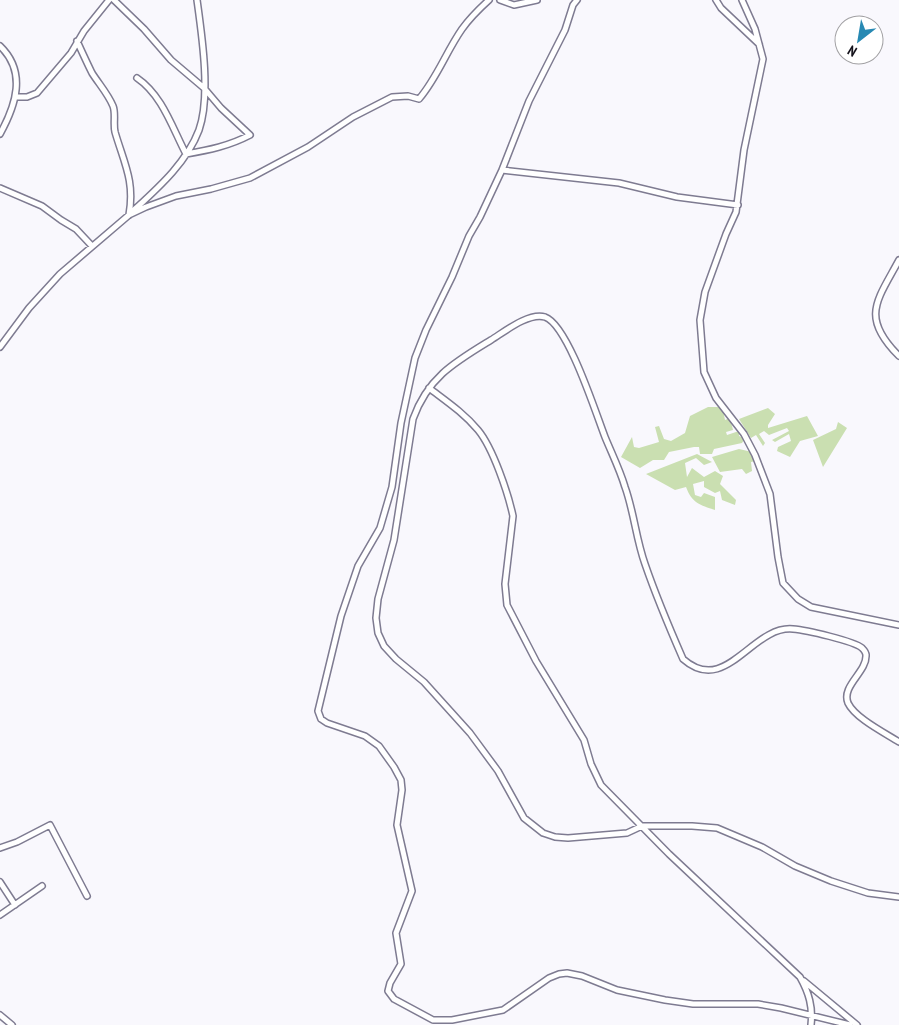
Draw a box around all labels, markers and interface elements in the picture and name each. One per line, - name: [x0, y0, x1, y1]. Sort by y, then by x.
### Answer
- north arrow: [834, 15, 884, 65]
- text: N: [844, 41, 860, 61]

